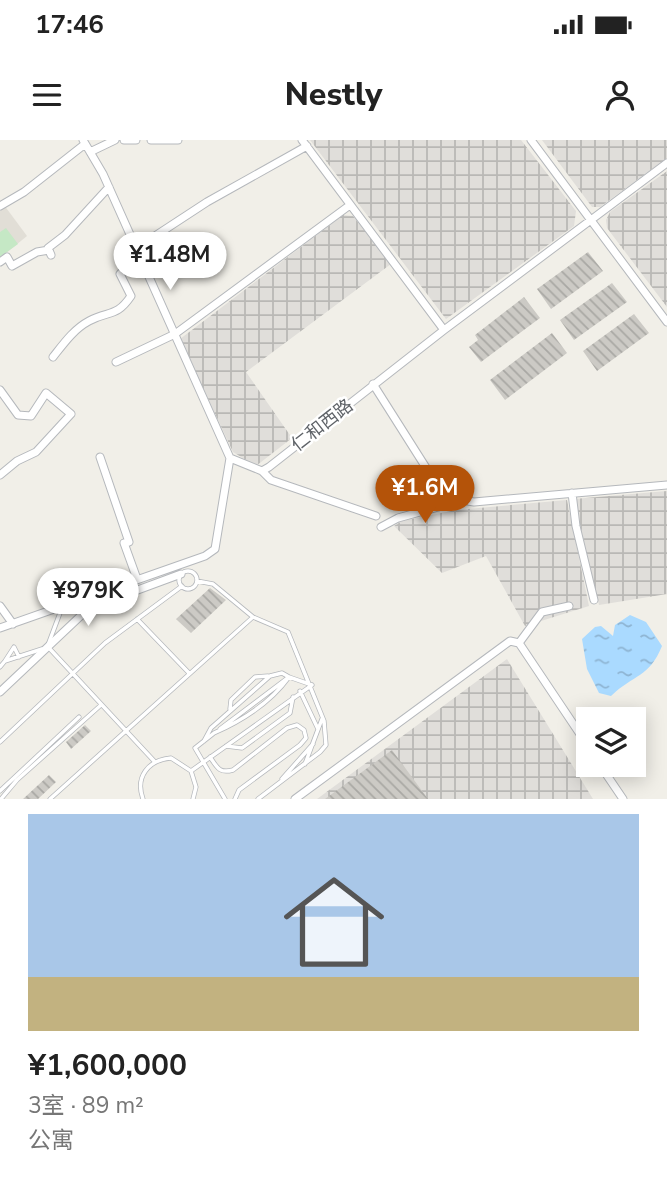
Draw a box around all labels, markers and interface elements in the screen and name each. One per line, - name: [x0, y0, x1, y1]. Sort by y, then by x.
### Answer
- text: 17:46: [35, 7, 104, 42]
- text: Nestly: [285, 73, 382, 116]
- icon: menu: [28, 76, 66, 114]
- icon: person: [601, 76, 639, 114]
- pin: ¥1.48M: [113, 232, 227, 292]
- text: ¥1.48M: [130, 239, 210, 270]
- street label: 仁和西路: [286, 393, 358, 457]
- pin: ¥1.6M: [376, 466, 474, 525]
- text: ¥1.6M: [391, 472, 459, 503]
- pin: ¥979K: [39, 568, 137, 628]
- text: ¥979K: [53, 575, 123, 606]
- map controls: [576, 707, 646, 777]
- button: layers: [576, 707, 646, 777]
- icon: home: [271, 859, 397, 985]
- text: ¥1,600,000: [28, 1045, 187, 1086]
- text: 3室 · 89 m²: [28, 1090, 144, 1121]
- text: 公寓: [28, 1125, 74, 1156]

